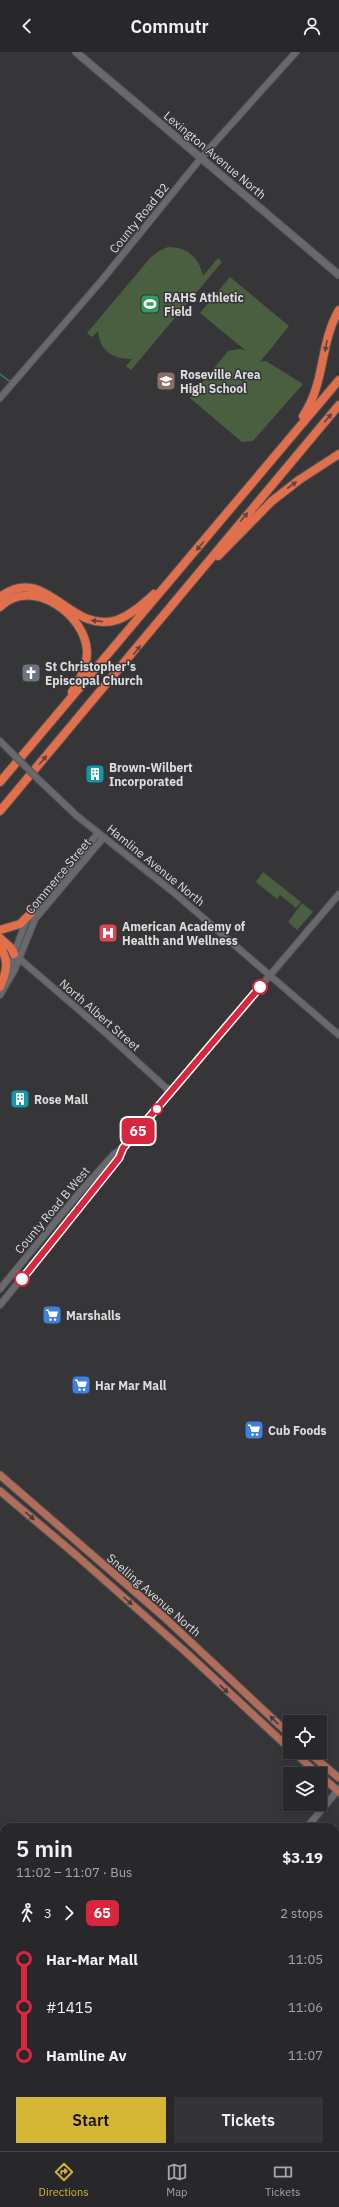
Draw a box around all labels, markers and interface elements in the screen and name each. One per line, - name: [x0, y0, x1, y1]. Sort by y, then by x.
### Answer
- icon: back: [16, 15, 38, 37]
- text: Commutr: [130, 15, 209, 38]
- icon: person: [301, 15, 323, 37]
- street label: Lexington Avenue North: [161, 108, 269, 202]
- street label: County Road B2: [106, 180, 172, 256]
- place label: RAHS Athletic Field: [164, 290, 244, 319]
- sports icon: RAHS Athletic Field: [139, 293, 161, 315]
- one-way arrow: [322, 340, 328, 352]
- place label: Roseville Area High School: [180, 367, 261, 396]
- school or university icon: Roseville Area High School: [155, 370, 177, 392]
- one-way arrow: [323, 412, 332, 423]
- one-way arrow: [287, 481, 297, 489]
- one-way arrow: [240, 512, 249, 523]
- one-way arrow: [196, 540, 205, 551]
- one-way arrow: [91, 618, 103, 625]
- one-way arrow: [132, 644, 141, 655]
- place label: St Christopher's Episcopal Church: [45, 659, 143, 688]
- church icon: St Christopher's Episcopal Church: [20, 662, 42, 684]
- one-way arrow: [39, 754, 48, 765]
- place label: Brown-Wilbert Incorporated: [109, 760, 193, 789]
- building icon: Brown-Wilbert Incorporated: [84, 763, 106, 785]
- street label: Hamline Avenue North: [104, 821, 208, 909]
- street label: Commerce Street: [22, 835, 94, 917]
- place label: American Academy of Health and Wellness: [122, 919, 246, 948]
- hospital icon: American Academy of Health and Wellness: [97, 922, 119, 944]
- street label: North Albert Street: [56, 976, 144, 1054]
- unlabelled marker: [252, 979, 268, 995]
- building icon: Rose Mall: [9, 1088, 31, 1110]
- place label: Rose Mall: [34, 1092, 88, 1107]
- unlabelled marker: [151, 1103, 163, 1115]
- line badge: 65: [120, 1118, 156, 1144]
- text: 65: [130, 1122, 146, 1140]
- street label: County Road B West: [11, 1163, 93, 1257]
- unlabelled marker: [14, 1271, 30, 1287]
- supermarket icon: Marshalls: [41, 1304, 63, 1326]
- place label: Marshalls: [66, 1308, 121, 1323]
- supermarket icon: Har Mar Mall: [70, 1374, 92, 1396]
- place label: Har Mar Mall: [95, 1378, 167, 1393]
- supermarket icon: Cub Foods: [243, 1419, 265, 1441]
- place label: Cub Foods: [268, 1423, 327, 1438]
- one-way arrow: [25, 1511, 35, 1520]
- street label: Snelling Avenue North: [104, 1550, 204, 1640]
- one-way arrow: [123, 1596, 133, 1605]
- one-way arrow: [219, 1684, 229, 1693]
- one-way arrow: [269, 1715, 279, 1725]
- map controls: [283, 1715, 327, 1811]
- button: locate: [283, 1715, 327, 1759]
- button: layers: [283, 1767, 327, 1811]
- text: 5 min: [16, 1834, 73, 1863]
- text: $3.19: [282, 1848, 323, 1867]
- text: 11:02 – 11:07 · Bus: [16, 1864, 132, 1881]
- icon: walk: [16, 1902, 38, 1924]
- icon: forward: [58, 1902, 80, 1924]
- text: 65: [94, 1904, 111, 1922]
- text: 3: [44, 1905, 52, 1922]
- text: 2 stops: [280, 1905, 323, 1922]
- text: Har-Mar Mall: [46, 1950, 138, 1969]
- text: 11:05: [288, 1951, 323, 1968]
- text: #1415: [46, 1998, 93, 2017]
- text: 11:06: [288, 1999, 323, 2016]
- text: Hamline Av: [46, 2046, 126, 2065]
- text: 11:07: [288, 2047, 323, 2064]
- button: Start: [16, 2097, 166, 2143]
- button: Tickets: [174, 2097, 323, 2143]
- tab: Directions: [39, 2161, 89, 2199]
- tab: Map: [166, 2161, 188, 2199]
- tab: Tickets: [265, 2161, 300, 2199]

